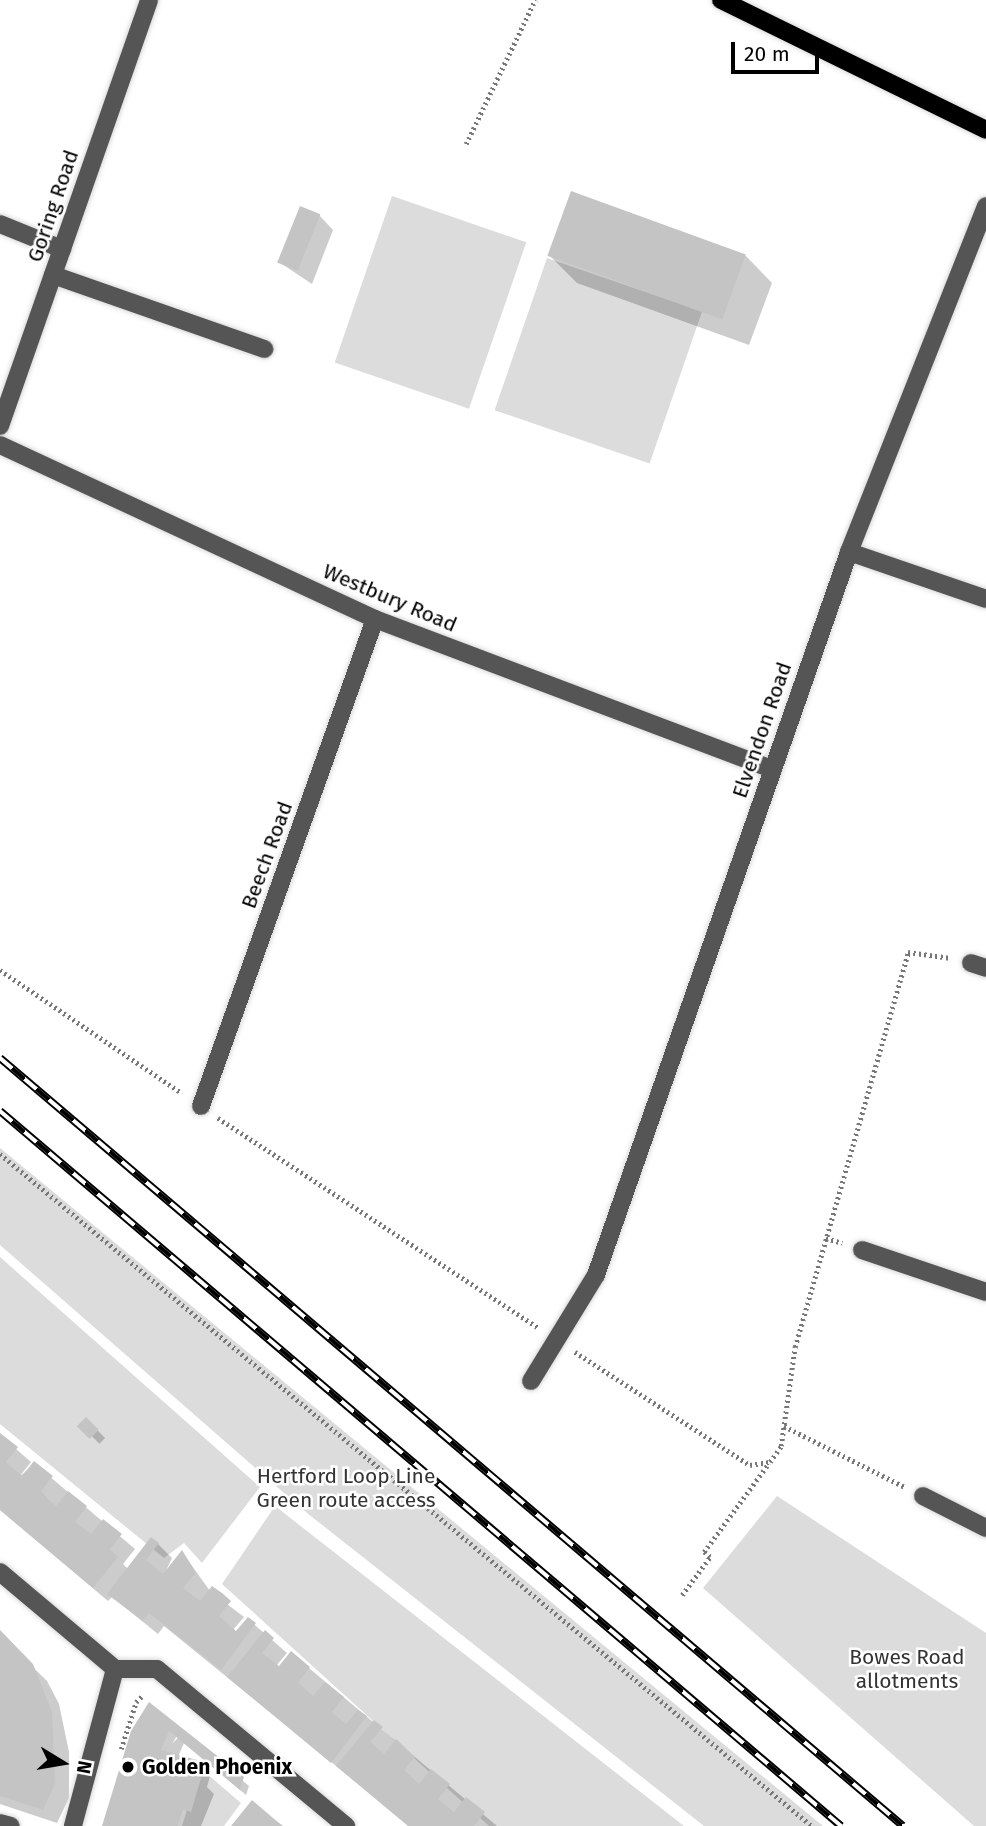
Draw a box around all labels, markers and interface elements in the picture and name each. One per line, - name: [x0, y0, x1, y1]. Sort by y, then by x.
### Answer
- scale bar: [734, 28, 822, 72]
- text: 20 m: [744, 41, 790, 67]
- street label: Goring Road: [22, 147, 84, 265]
- street label: Westbury Road: [319, 558, 461, 638]
- street label: Elvendon Road: [727, 659, 797, 801]
- street label: Beech Road: [236, 798, 298, 912]
- park label: Hertford Loop Line Green route access: [256, 1463, 436, 1513]
- park label: Bowes Road allotments: [849, 1644, 965, 1694]
- north arrow: [28, 1728, 98, 1798]
- place label: Golden Phoenix: [142, 1754, 292, 1780]
- text: N: [72, 1759, 97, 1775]
- marker: Golden Phoenix: [120, 1759, 136, 1775]

